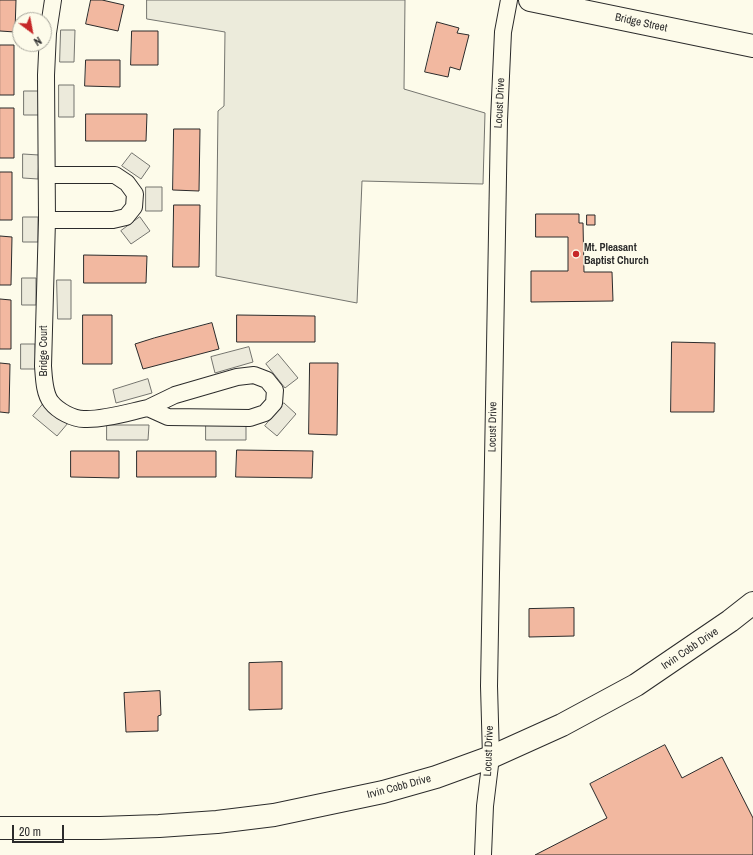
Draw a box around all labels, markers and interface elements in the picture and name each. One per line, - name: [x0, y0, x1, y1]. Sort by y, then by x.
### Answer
- street label: Bridge Street: [614, 11, 668, 35]
- north arrow: [12, 12, 52, 52]
- text: N: [31, 34, 44, 49]
- street label: Locust Drive: [492, 77, 508, 129]
- place label: Mt. Pleasant Baptist Church: [584, 241, 649, 267]
- marker: Mt. Pleasant Baptist Church: [571, 249, 581, 259]
- street label: Bridge Court: [37, 325, 51, 377]
- street label: Locust Drive: [486, 402, 500, 452]
- street label: Irvin Cobb Drive: [659, 625, 721, 673]
- street label: Locust Drive: [482, 725, 496, 777]
- street label: Irvin Cobb Drive: [366, 772, 432, 802]
- scale bar: [14, 817, 66, 843]
- text: 20 m: [19, 824, 41, 840]

